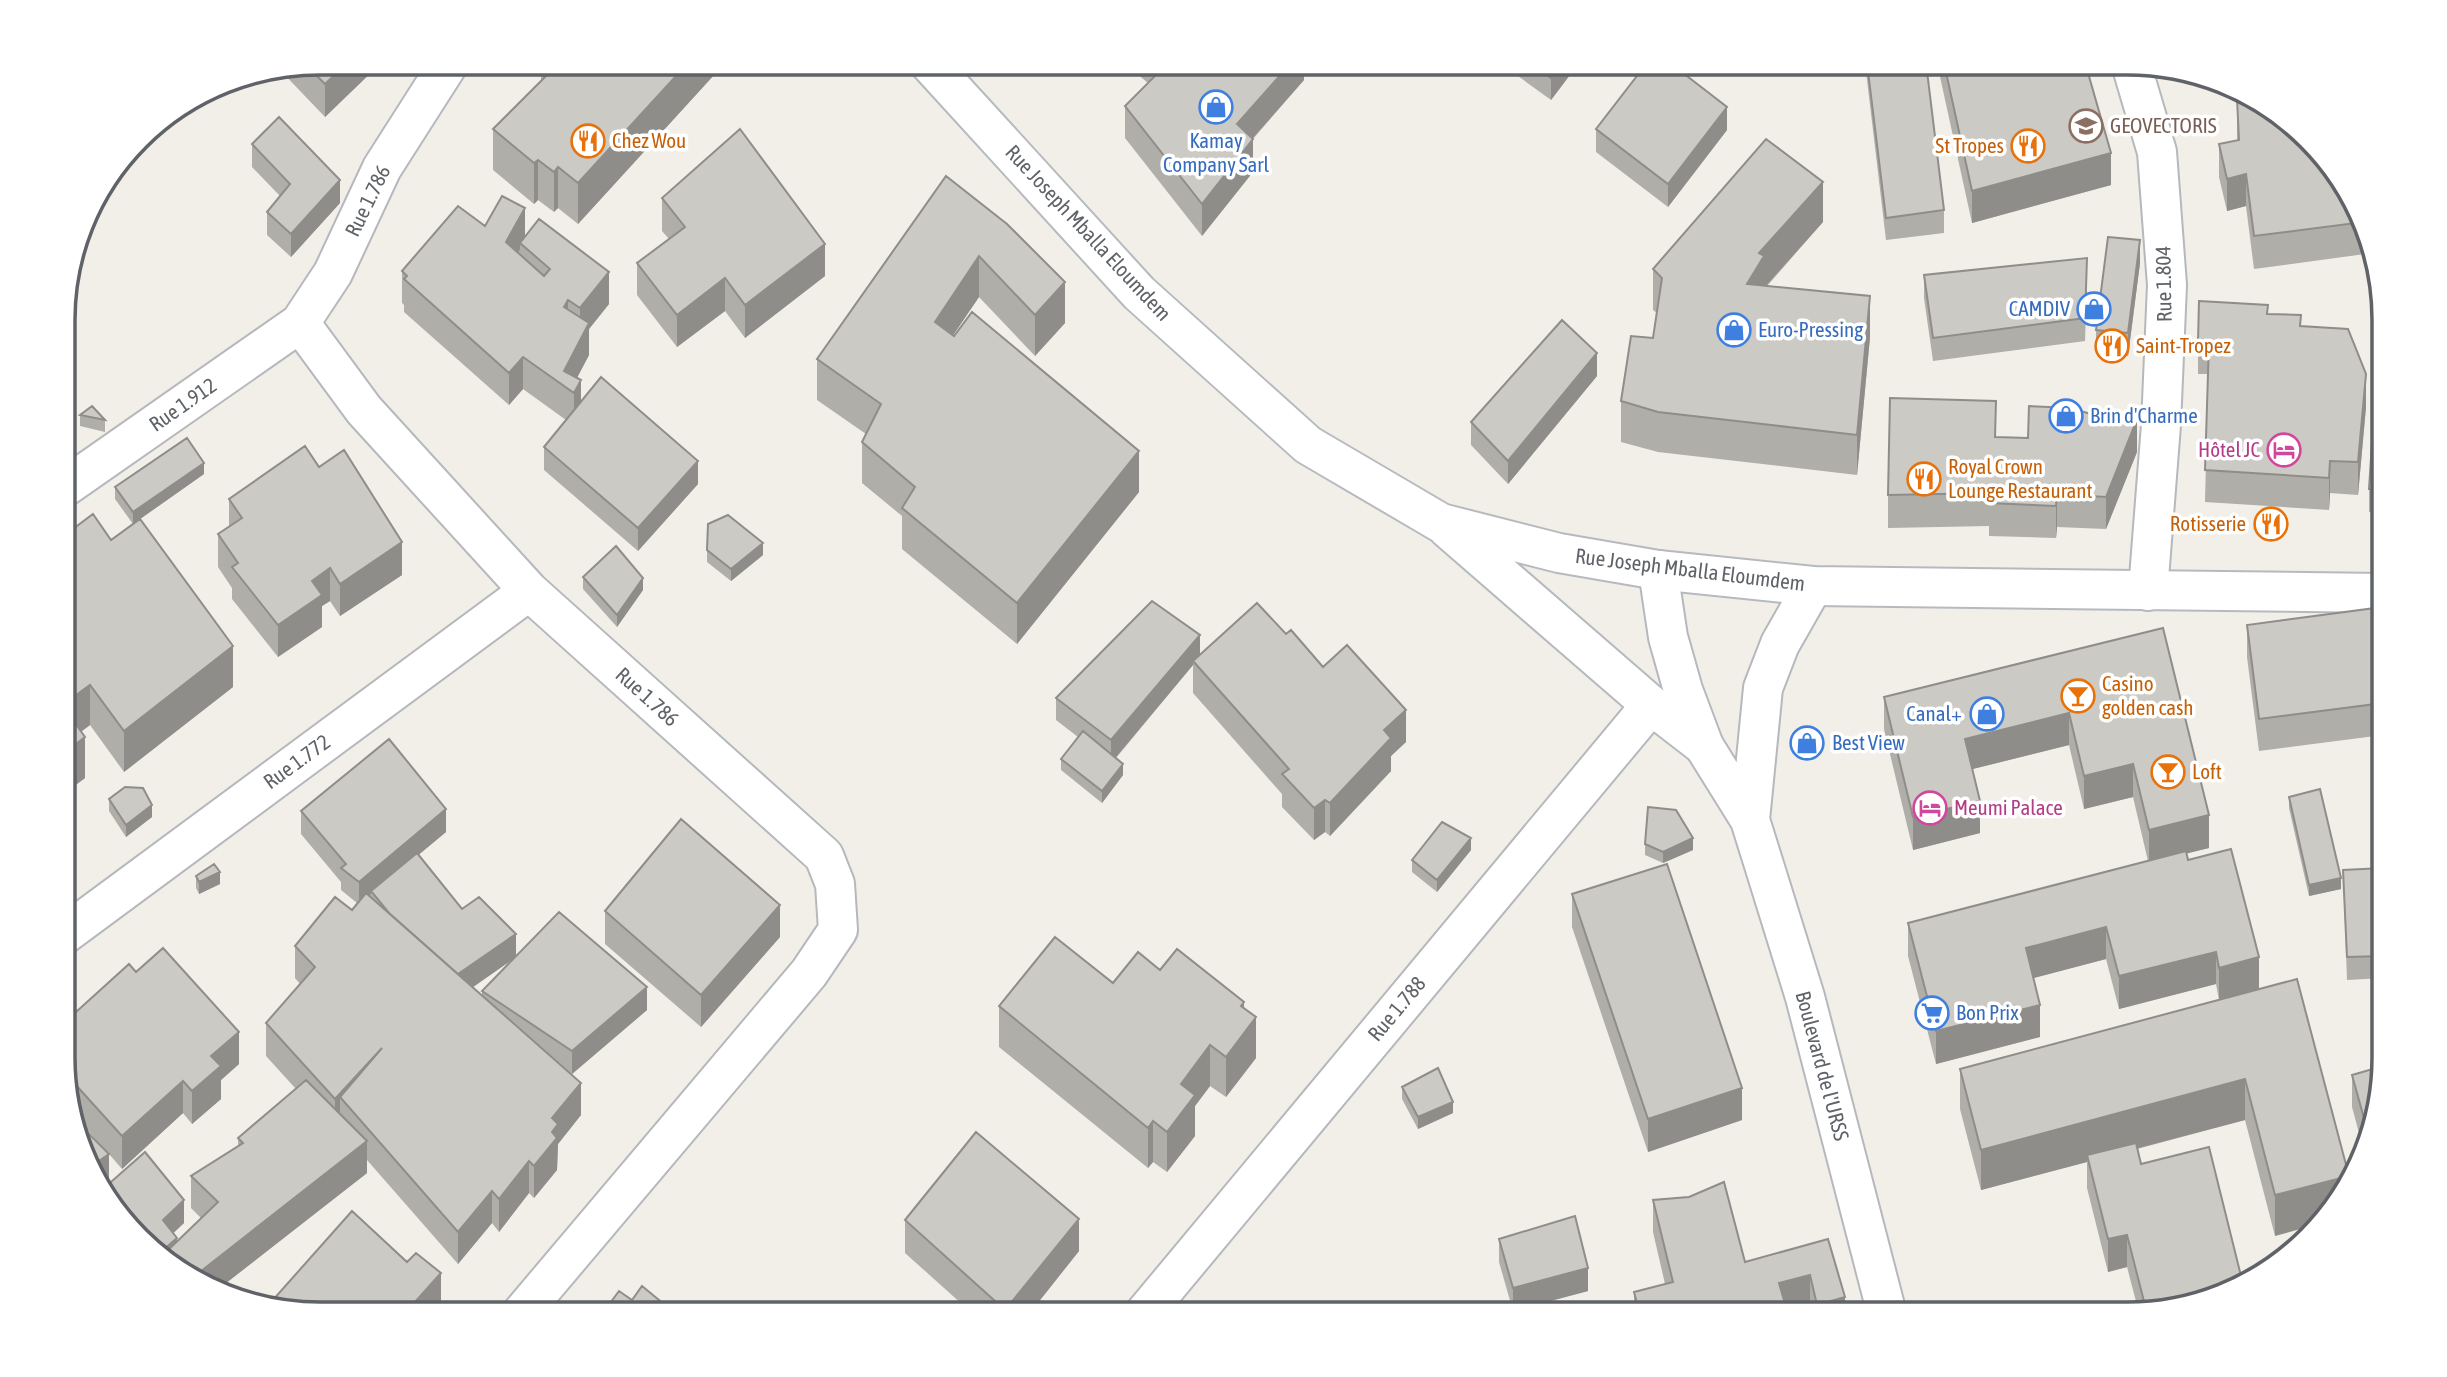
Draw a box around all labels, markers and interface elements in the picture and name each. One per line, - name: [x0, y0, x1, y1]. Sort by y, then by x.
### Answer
- shop icon: Kamay Company Sarl: [1197, 88, 1235, 126]
- school or university icon: GEOVECTORIS: [2067, 107, 2105, 145]
- place label: GEOVECTORIS: [2110, 113, 2217, 137]
- restaurant icon: Chez Wou: [569, 122, 607, 160]
- restaurant icon: St Tropes: [2009, 127, 2047, 165]
- place label: Chez Wou: [612, 128, 686, 152]
- place label: Kamay Company Sarl: [1163, 128, 1270, 176]
- place label: St Tropes: [1935, 133, 2004, 157]
- street label: Rue Joseph Mballa Eloumdem: [1001, 140, 1176, 325]
- street label: Rue 1.786: [340, 161, 395, 240]
- street label: Rue 1.804: [2150, 246, 2176, 322]
- shop icon: CAMDIV: [2075, 290, 2113, 328]
- place label: CAMDIV: [2009, 296, 2071, 320]
- shop icon: Euro-Pressing: [1715, 311, 1753, 349]
- place label: Euro-Pressing: [1758, 317, 1863, 341]
- restaurant icon: Saint-Tropez: [2093, 327, 2131, 365]
- place label: Saint-Tropez: [2136, 333, 2231, 357]
- street label: Rue 1.912: [144, 372, 221, 436]
- shop icon: Brin d'Charme: [2047, 397, 2085, 435]
- place label: Brin d'Charme: [2090, 403, 2198, 427]
- hotel icon: Hôtel JC: [2265, 431, 2303, 469]
- place label: Hôtel JC: [2198, 437, 2261, 461]
- place label: Royal Crown Lounge Restaurant: [1948, 454, 2093, 502]
- restaurant icon: Royal Crown Lounge Restaurant: [1905, 460, 1943, 498]
- restaurant icon: Rotisserie: [2252, 505, 2290, 543]
- place label: Rotisserie: [2170, 511, 2246, 535]
- street label: Rue Joseph Mballa Eloumdem: [1574, 543, 1806, 595]
- street label: Rue 1.786: [611, 662, 684, 731]
- place label: Casino golden cash: [2102, 671, 2194, 719]
- bar icon: Casino golden cash: [2059, 677, 2097, 715]
- shop icon: Canal+: [1968, 695, 2006, 733]
- place label: Canal+: [1906, 701, 1962, 725]
- shop icon: Best View: [1788, 724, 1826, 762]
- street label: Rue 1.772: [259, 729, 334, 793]
- place label: Best View: [1832, 730, 1905, 754]
- bar icon: Loft: [2149, 753, 2187, 791]
- place label: Loft: [2192, 759, 2222, 783]
- hotel icon: Meumi Palace: [1911, 789, 1949, 827]
- place label: Meumi Palace: [1954, 795, 2063, 819]
- street label: Rue 1.788: [1363, 971, 1430, 1045]
- street label: Boulevard de l'URSS: [1791, 988, 1855, 1143]
- supermarket icon: Bon Prix: [1913, 994, 1951, 1032]
- place label: Bon Prix: [1956, 1000, 2019, 1024]

